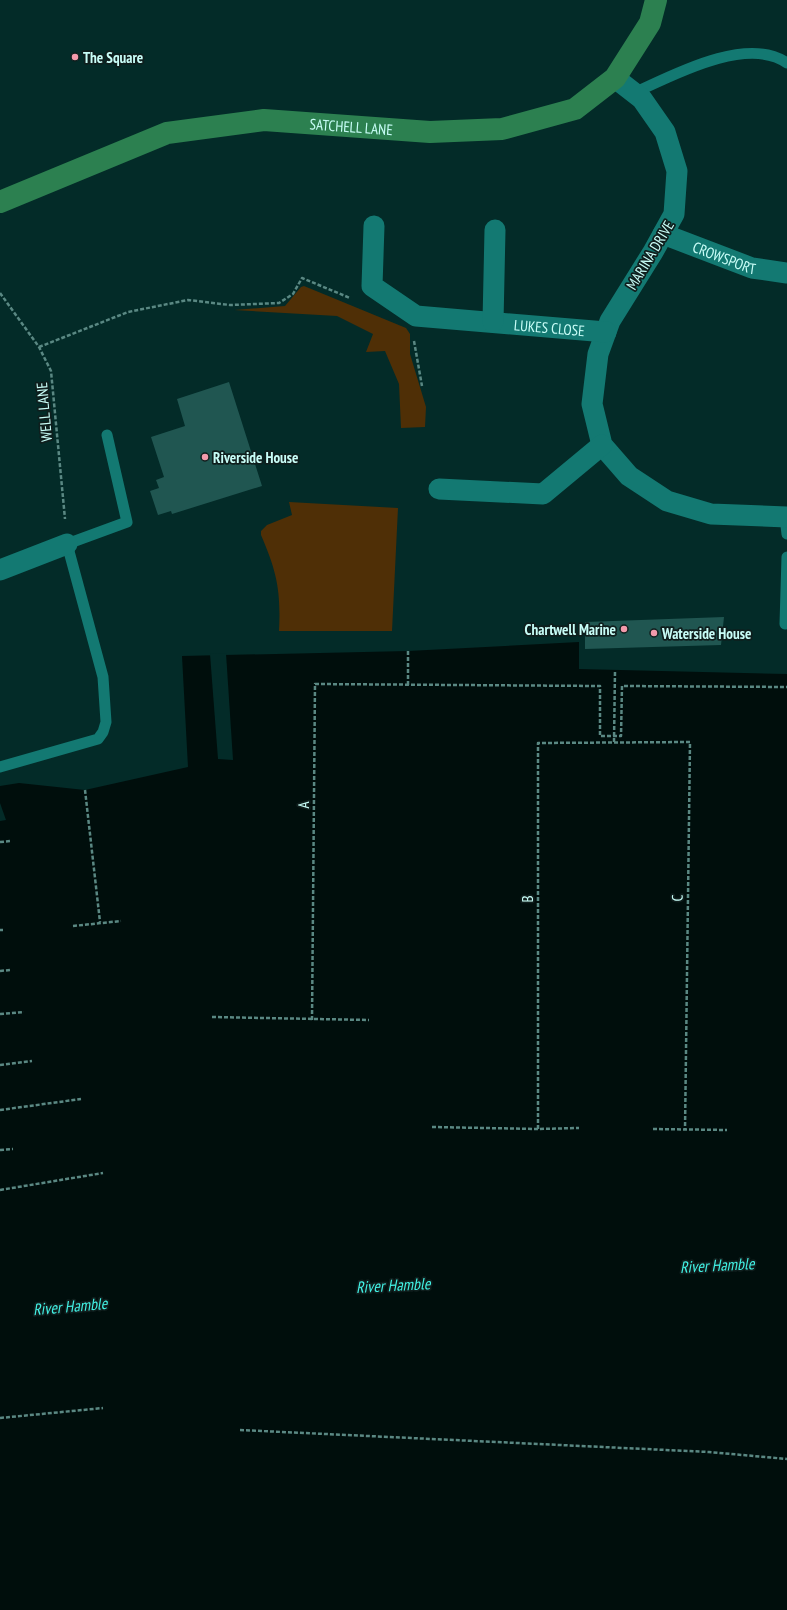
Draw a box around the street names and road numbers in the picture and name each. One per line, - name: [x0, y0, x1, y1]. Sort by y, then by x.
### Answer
- street label: SATCHELL LANE: [309, 114, 393, 139]
- street label: MARINA DRIVE: [622, 217, 678, 293]
- street label: CROWSPORT: [690, 237, 757, 278]
- street label: LUKES CLOSE: [513, 315, 585, 340]
- street label: WELL LANE: [32, 382, 56, 442]
- street label: A: [294, 801, 313, 809]
- street label: C: [667, 894, 687, 902]
- street label: B: [518, 895, 537, 903]

